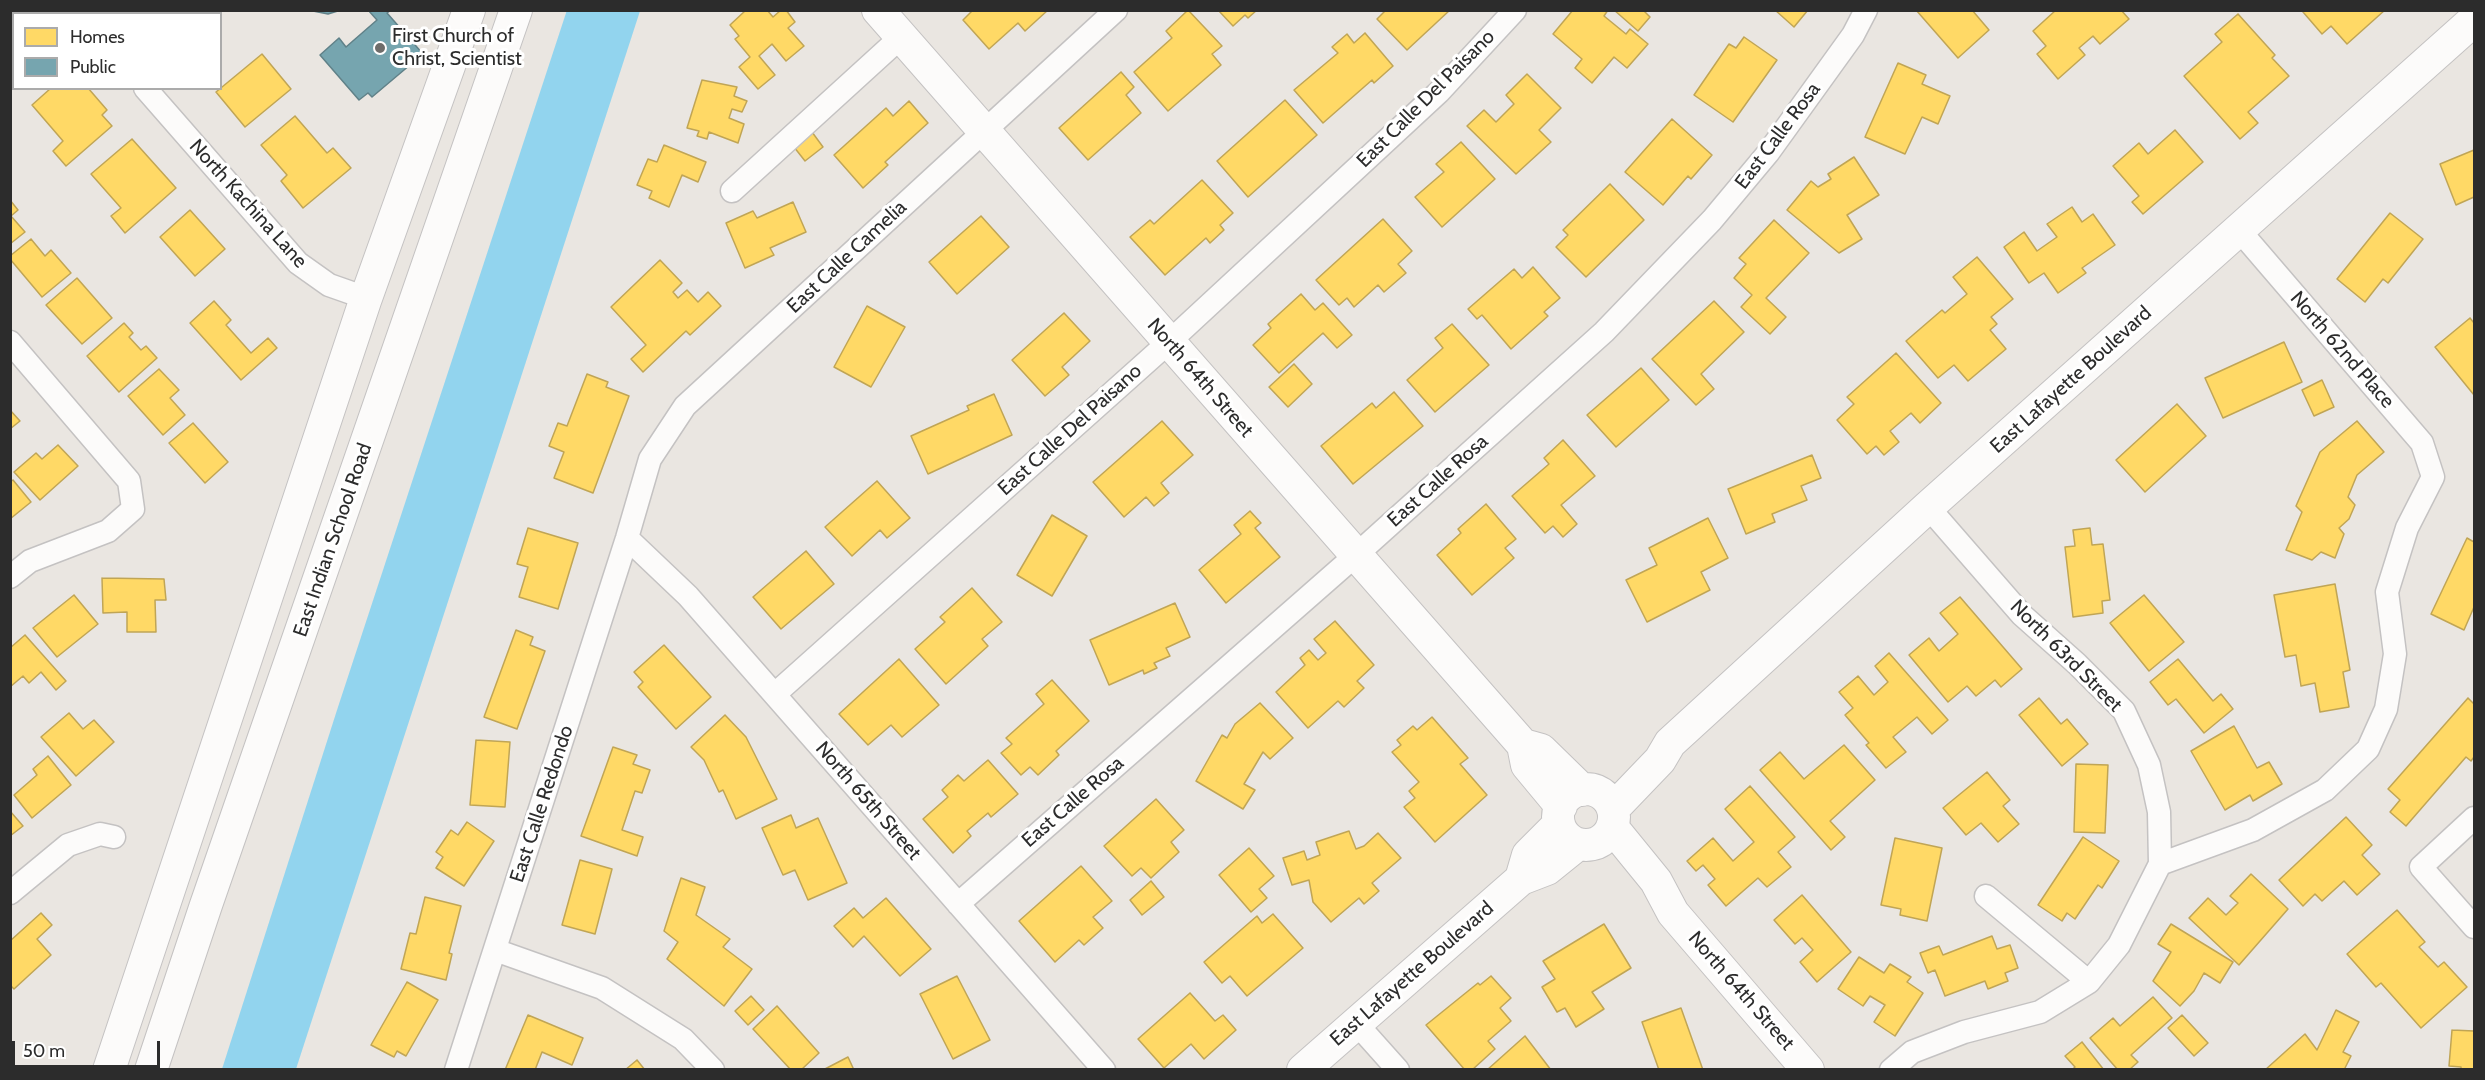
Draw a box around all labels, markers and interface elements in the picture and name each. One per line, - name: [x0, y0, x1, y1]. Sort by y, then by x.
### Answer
- legend: [12, 12, 222, 90]
- place label: First Church of Christ, Scientist: [392, 24, 522, 71]
- street label: East Calle Del Paisano: [1352, 25, 1500, 173]
- text: Homes: [70, 26, 125, 48]
- marker: First Church of Christ, Scientist: [373, 41, 387, 55]
- text: Public: [70, 56, 116, 78]
- street label: East Calle Rosa: [1730, 78, 1826, 194]
- street label: North Kachina Lane: [184, 135, 312, 273]
- street label: East Calle Camelia: [782, 196, 912, 318]
- street label: North 62nd Place: [2285, 287, 2399, 413]
- street label: East Lafayette Boulevard: [1986, 301, 2156, 459]
- street label: North 64th Street: [1142, 314, 1258, 442]
- street label: East Calle Del Paisano: [993, 359, 1147, 501]
- street label: East Calle Rosa: [1383, 430, 1493, 532]
- street label: East Indian School Road: [289, 440, 377, 640]
- street label: North 63rd Street: [2005, 595, 2127, 717]
- street label: East Calle Redondo: [505, 723, 579, 885]
- street label: North 65th Street: [810, 737, 926, 865]
- street label: East Calle Rosa: [1017, 751, 1129, 853]
- street label: East Lafayette Boulevard: [1325, 897, 1499, 1051]
- street label: North 64th Street: [1683, 927, 1799, 1055]
- scale bar: [15, 1029, 164, 1067]
- text: 50 m: [23, 1040, 65, 1062]

